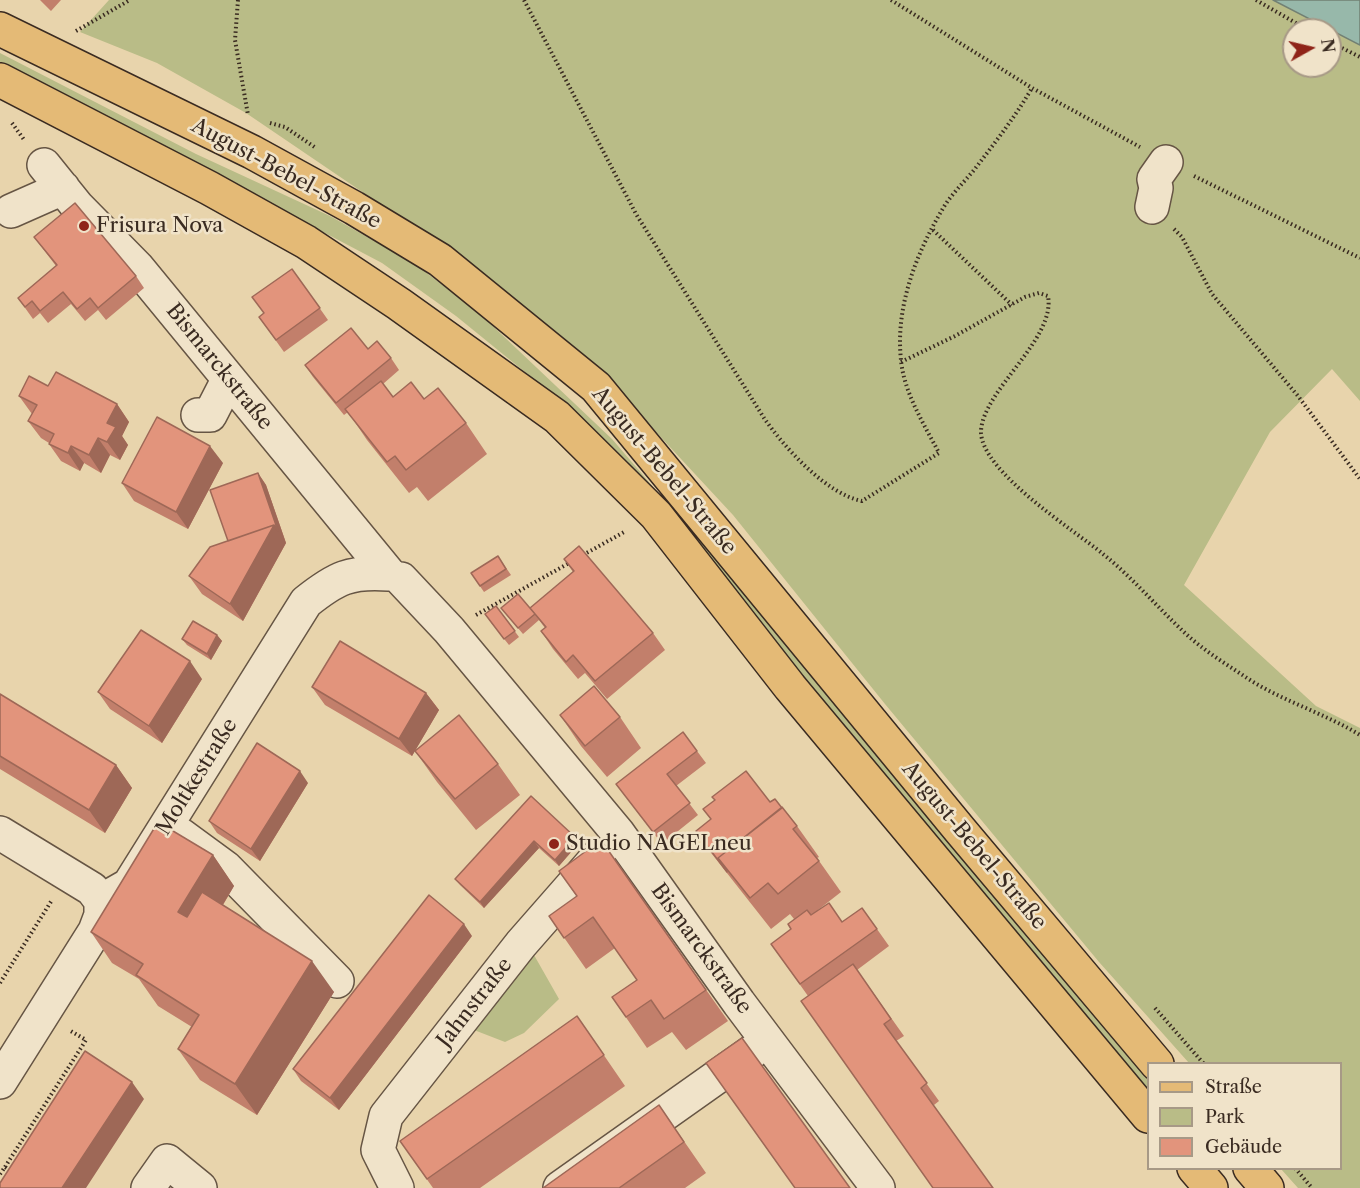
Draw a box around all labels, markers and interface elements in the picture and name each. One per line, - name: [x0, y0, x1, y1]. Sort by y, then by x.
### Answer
- north arrow: [1282, 18, 1342, 78]
- text: N: [1317, 37, 1339, 54]
- street label: August-Bebel-Straße: [187, 113, 385, 235]
- place label: Frisura Nova: [96, 213, 223, 239]
- marker: Frisura Nova: [77, 219, 91, 233]
- street label: Bismarckstraße: [160, 299, 278, 435]
- street label: August-Bebel-Straße: [587, 382, 741, 560]
- street label: Moltkestraße: [151, 714, 243, 840]
- street label: August-Bebel-Straße: [897, 757, 1051, 935]
- place label: Studio NAGELneu: [566, 831, 752, 857]
- marker: Studio NAGELneu: [547, 837, 561, 851]
- street label: Bismarckstraße: [645, 879, 757, 1019]
- street label: Jahnstraße: [432, 953, 518, 1053]
- legend: [1147, 1062, 1342, 1170]
- text: Straße: [1205, 1076, 1262, 1098]
- text: Park: [1205, 1106, 1244, 1128]
- text: Gebäude: [1205, 1136, 1282, 1158]

